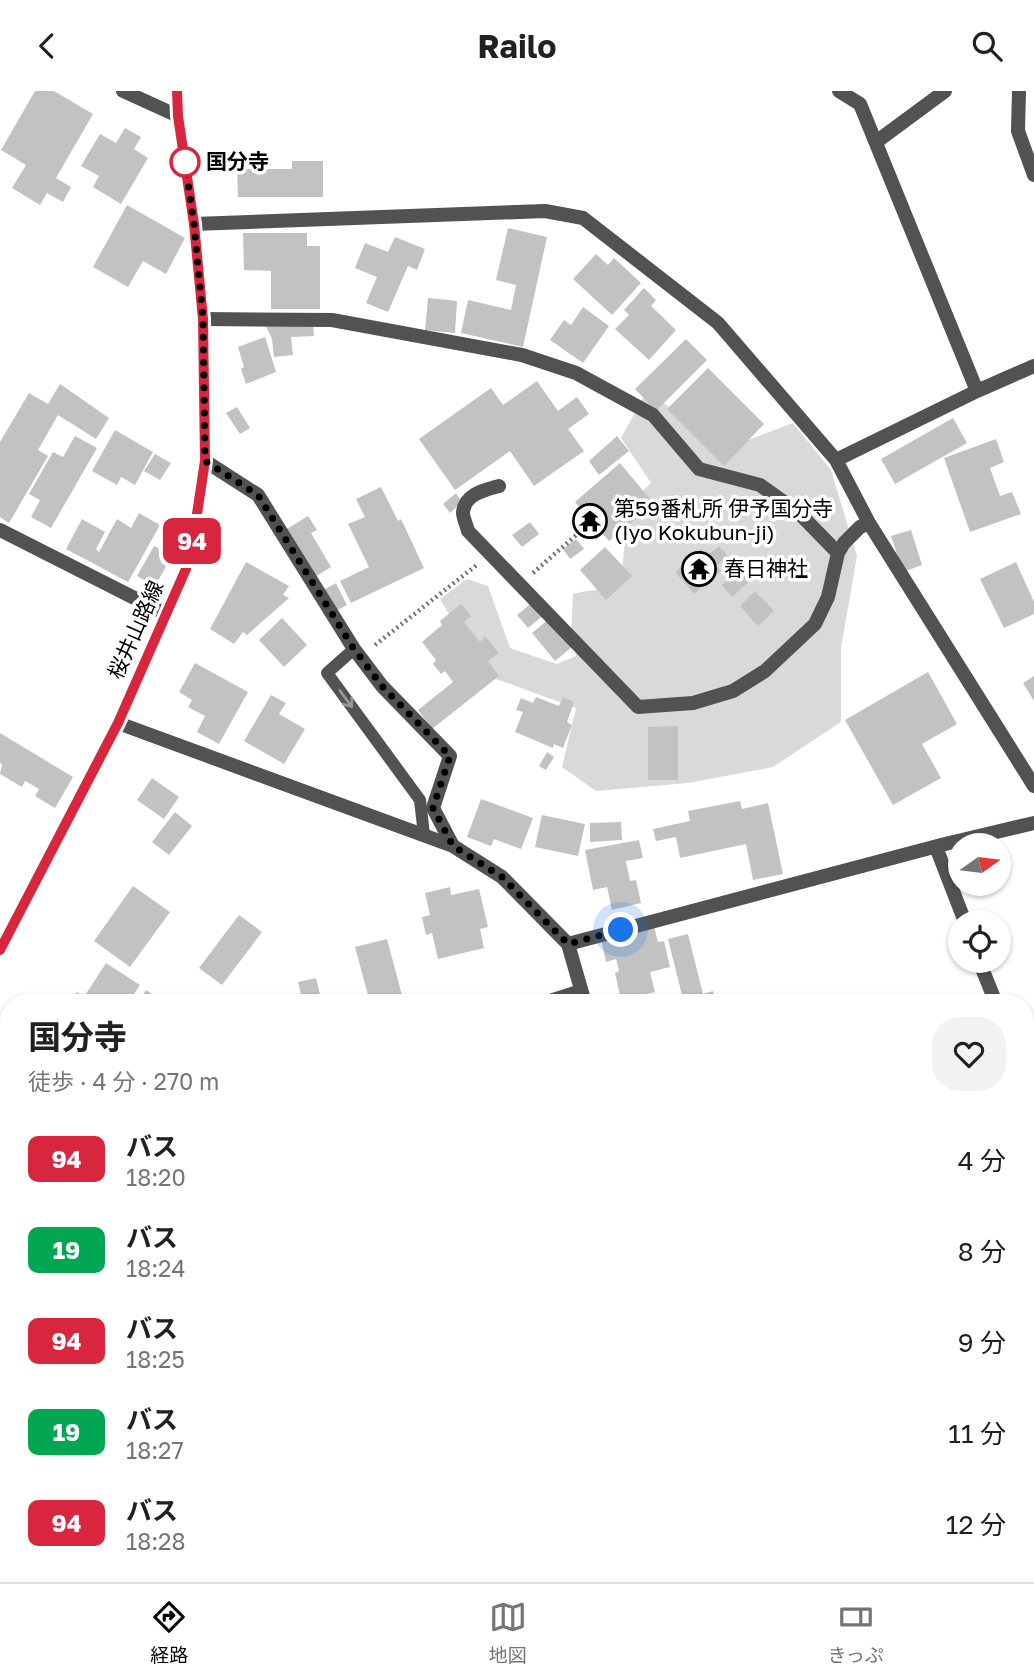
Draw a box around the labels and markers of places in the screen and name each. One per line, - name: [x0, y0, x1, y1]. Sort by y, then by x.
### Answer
- marker: 国分寺: [170, 147, 200, 177]
- place label: 国分寺: [206, 148, 269, 174]
- place label: 第59番札所 伊予国分寺 (Iyo Kokubun-ji): [614, 495, 833, 545]
- temple icon: 第59番札所 伊予国分寺 (Iyo Kokubun-ji): [571, 502, 609, 540]
- temple icon: 春日神社: [680, 550, 718, 588]
- place label: 春日神社: [724, 555, 808, 581]

